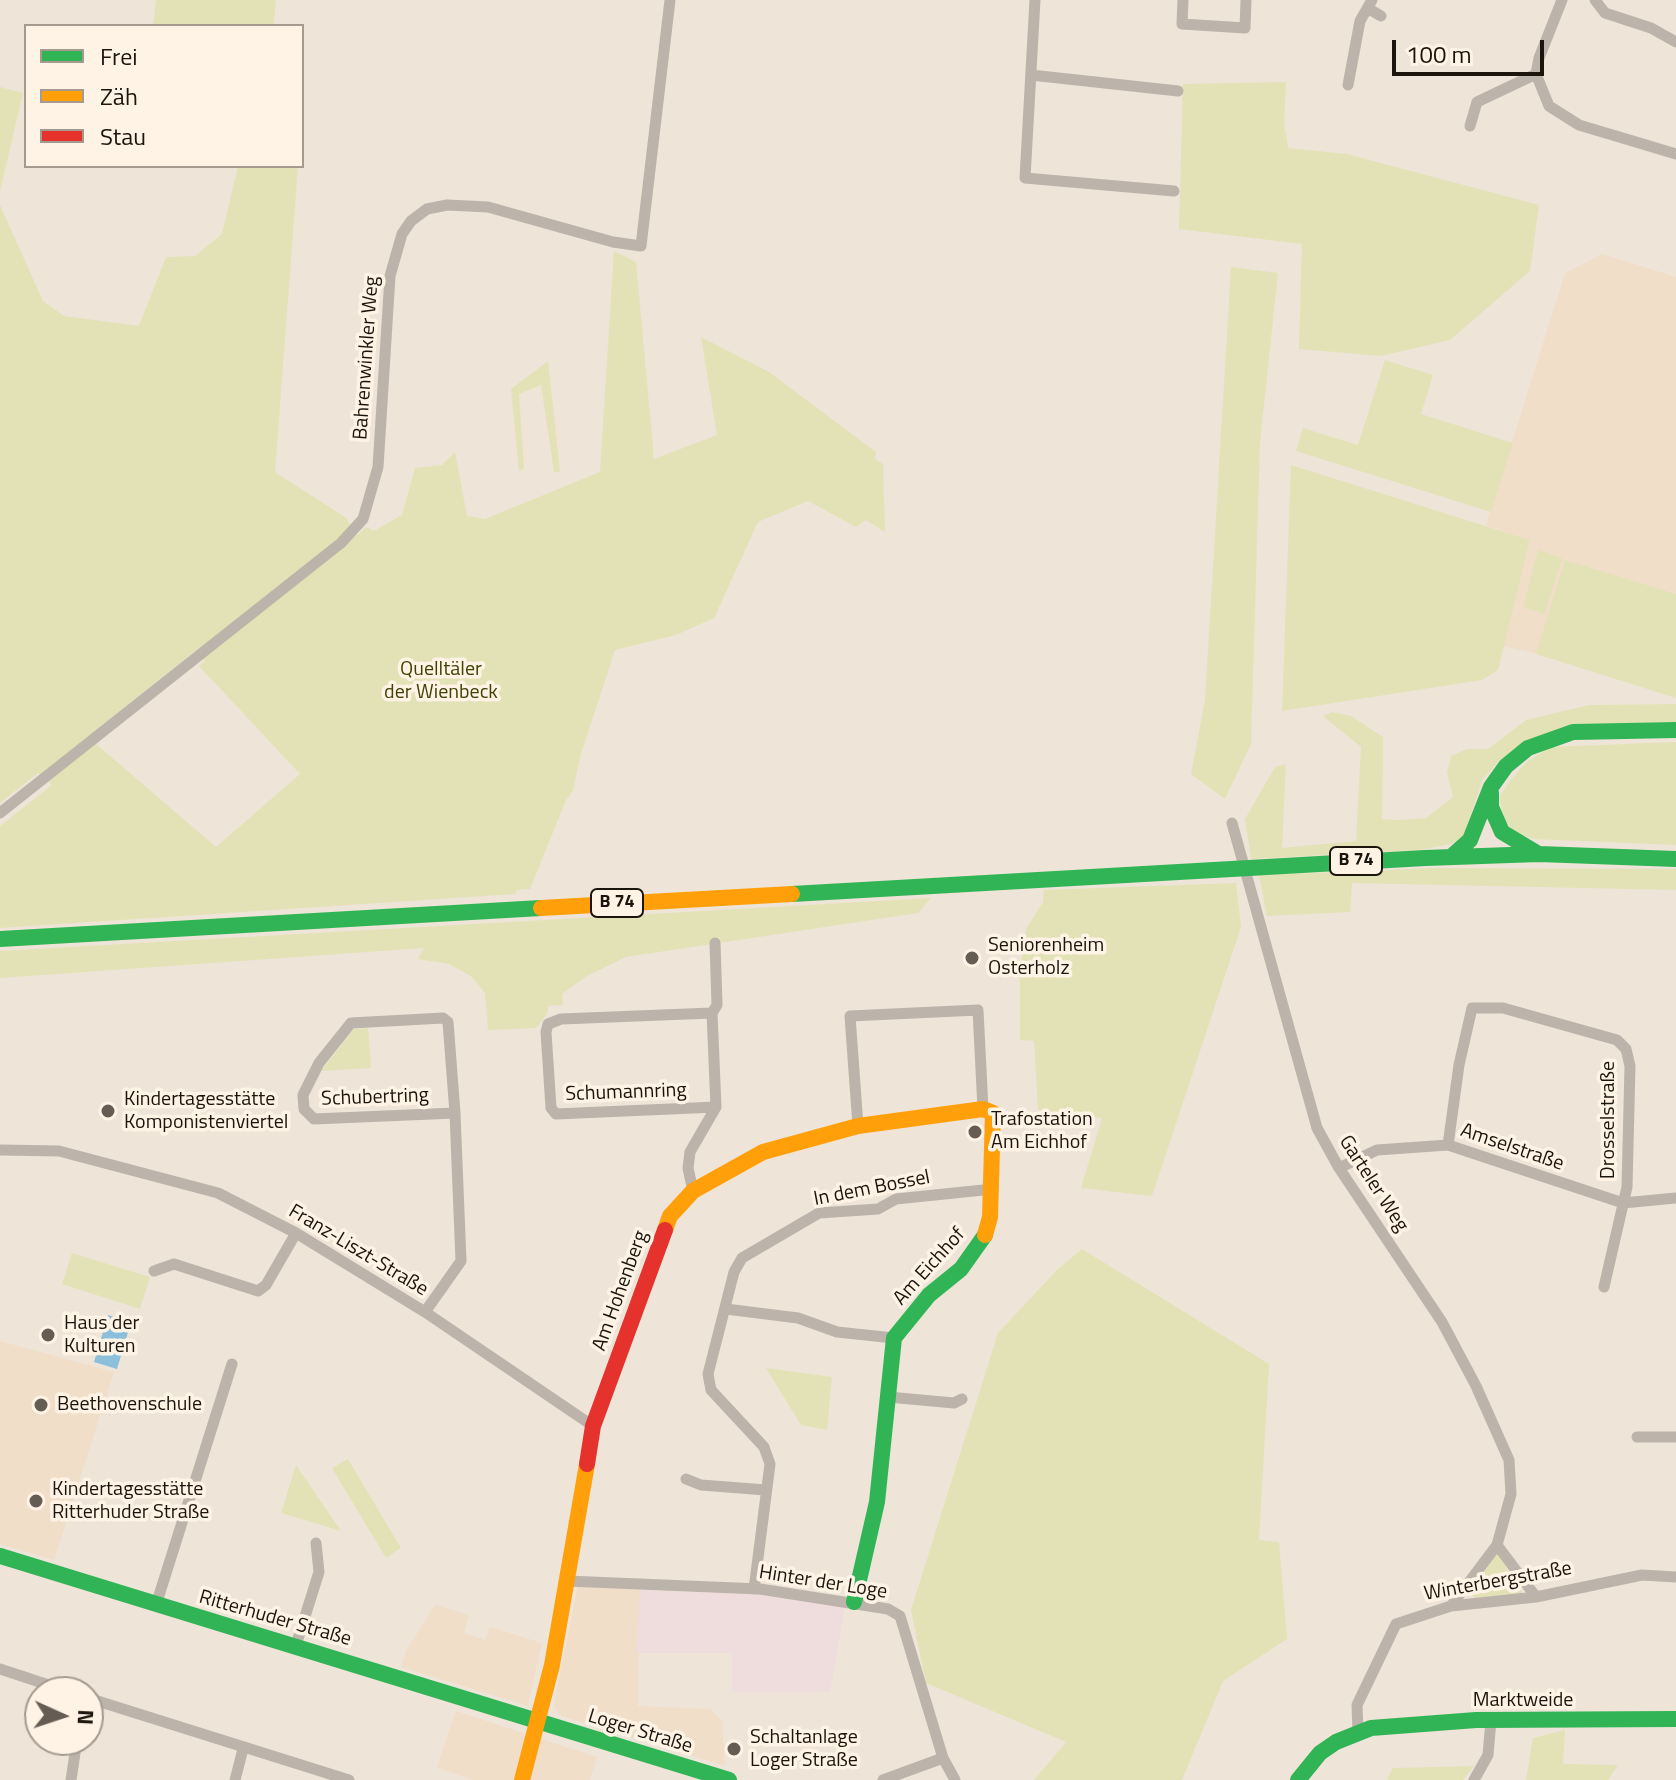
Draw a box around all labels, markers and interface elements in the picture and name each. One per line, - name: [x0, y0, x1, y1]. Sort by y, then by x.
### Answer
- legend: [24, 24, 304, 168]
- scale bar: [1396, 24, 1548, 74]
- text: 100 m: [1406, 36, 1472, 72]
- text: Frei: [100, 38, 138, 74]
- text: Zäh: [100, 78, 138, 114]
- text: Stau: [100, 118, 146, 154]
- street label: Bahrenwinkler Weg: [349, 275, 385, 441]
- park label: Quelltäler der Wienbeck: [384, 658, 498, 705]
- road number: B 74: [1330, 847, 1382, 875]
- road number: B 74: [591, 889, 643, 917]
- place label: Seniorenheim Osterholz: [988, 934, 1104, 981]
- marker: Seniorenheim Osterholz: [963, 949, 981, 967]
- street label: Drosselstraße: [1597, 1061, 1621, 1179]
- street label: Schumannring: [565, 1079, 687, 1107]
- street label: Schubertring: [321, 1084, 429, 1112]
- place label: Kindertagesstätte Komponistenviertel: [124, 1088, 288, 1135]
- marker: Kindertagesstätte Komponistenviertel: [99, 1102, 117, 1120]
- place label: Trafostation Am Eichhof: [991, 1108, 1093, 1155]
- street label: Amselstraße: [1457, 1119, 1567, 1177]
- marker: Trafostation Am Eichhof: [966, 1123, 984, 1141]
- street label: Garteler Weg: [1333, 1131, 1413, 1237]
- street label: In dem Bossel: [812, 1166, 932, 1212]
- street label: Franz-Liszt-Straße: [284, 1200, 432, 1302]
- street label: Am Eichhof: [889, 1223, 971, 1311]
- street label: Am Hohenberg: [588, 1228, 654, 1354]
- place label: Haus der Kulturen: [64, 1312, 139, 1359]
- marker: Haus der Kulturen: [39, 1326, 57, 1344]
- place label: Beethovenschule: [57, 1393, 202, 1417]
- marker: Beethovenschule: [32, 1396, 50, 1414]
- place label: Kindertagesstätte Ritterhuder Straße: [52, 1478, 209, 1525]
- marker: Kindertagesstätte Ritterhuder Straße: [27, 1492, 45, 1510]
- street label: Winterbergstraße: [1422, 1557, 1574, 1607]
- street label: Hinter der Loge: [757, 1561, 889, 1605]
- street label: Ritterhuder Straße: [196, 1586, 354, 1652]
- north arrow: [24, 1676, 104, 1756]
- street label: Marktweide: [1473, 1689, 1573, 1713]
- street label: Loger Straße: [585, 1705, 695, 1759]
- text: N: [69, 1709, 103, 1726]
- place label: Schaltanlage Loger Straße: [750, 1726, 858, 1773]
- marker: Schaltanlage Loger Straße: [725, 1740, 743, 1758]

